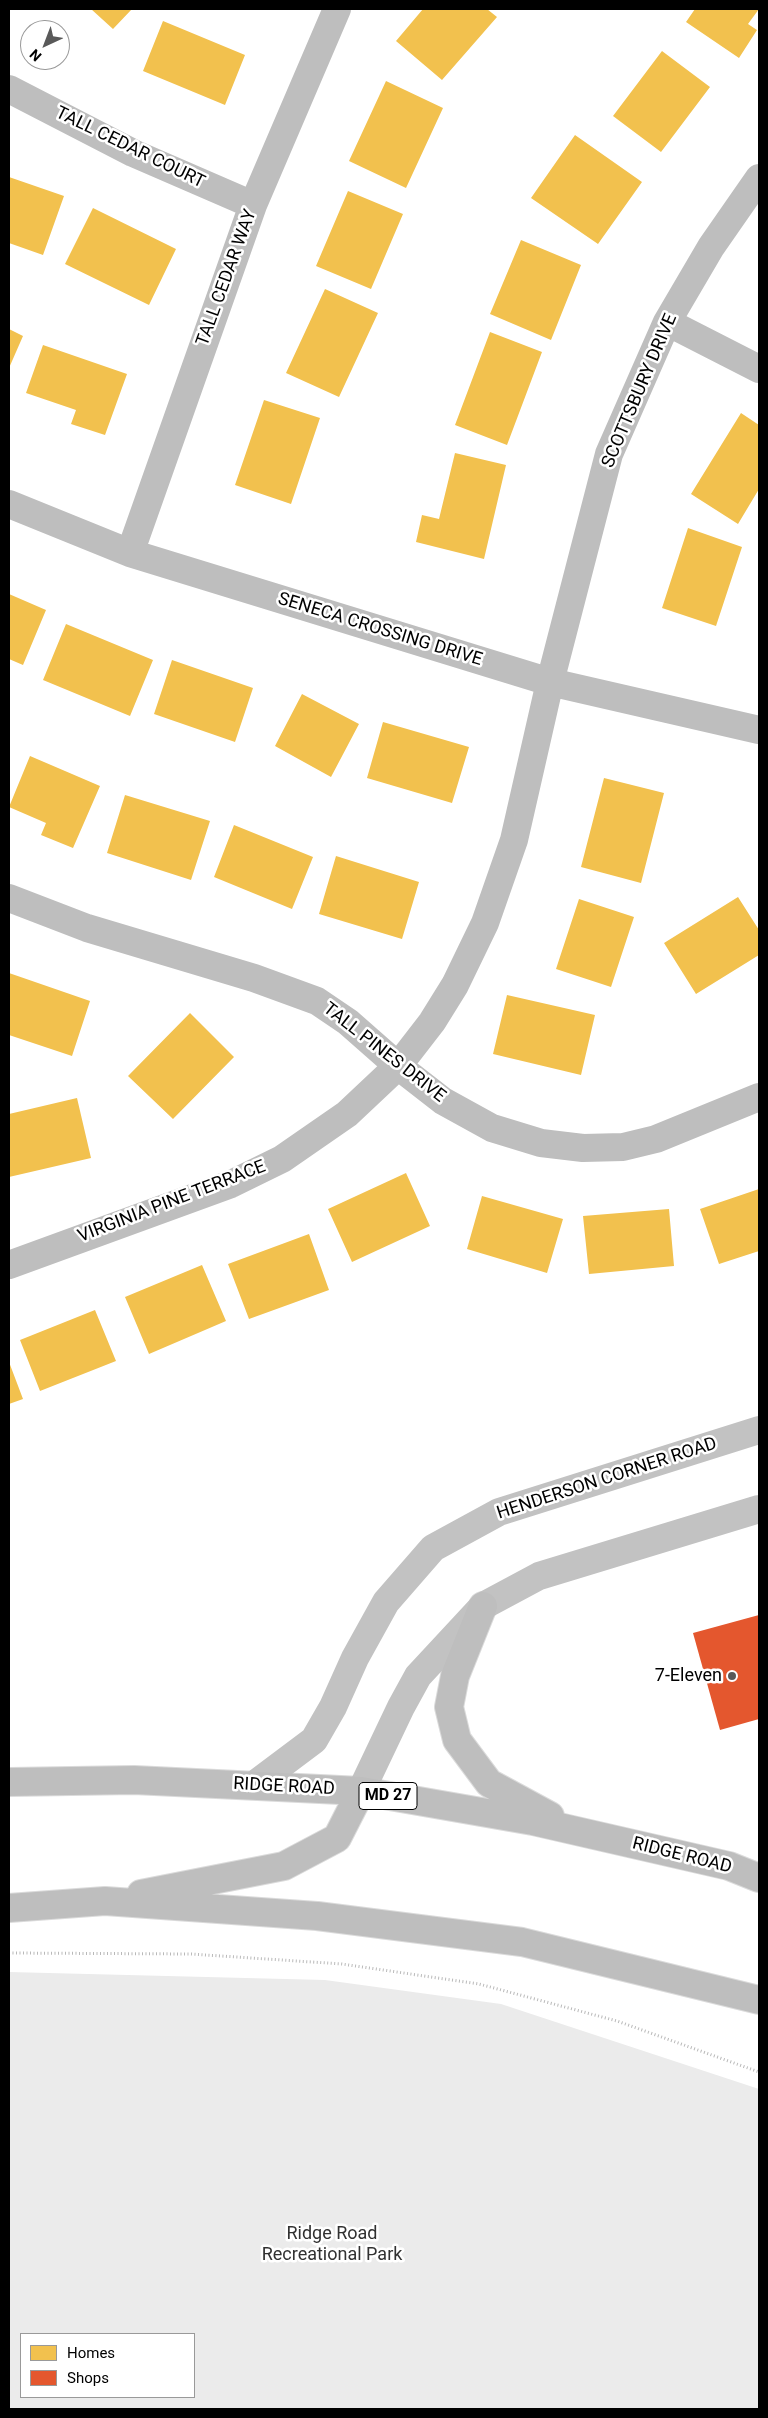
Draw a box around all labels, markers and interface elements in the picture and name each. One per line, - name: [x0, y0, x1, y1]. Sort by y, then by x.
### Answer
- north arrow: [20, 20, 70, 70]
- text: N: [26, 46, 45, 64]
- street label: TALL CEDAR COURT: [52, 102, 208, 194]
- street label: TALL CEDAR WAY: [192, 207, 262, 349]
- street label: SCOTTSBURY DRIVE: [598, 311, 682, 471]
- street label: SENECA CROSSING DRIVE: [275, 589, 485, 671]
- street label: TALL PINES DRIVE: [318, 998, 450, 1108]
- street label: VIRGINIA PINE TERRACE: [75, 1156, 269, 1248]
- street label: HENDERSON CORNER ROAD: [494, 1433, 720, 1525]
- place label: 7-Eleven: [655, 1665, 722, 1687]
- marker: 7-Eleven: [726, 1670, 738, 1682]
- street label: RIDGE ROAD: [233, 1774, 335, 1800]
- road number: MD 27: [359, 1782, 417, 1810]
- street label: RIDGE ROAD: [630, 1833, 734, 1879]
- park label: Ridge Road Recreational Park: [262, 2223, 402, 2266]
- legend: [20, 2333, 195, 2398]
- text: Homes: [67, 2344, 115, 2362]
- text: Shops: [67, 2369, 109, 2387]

